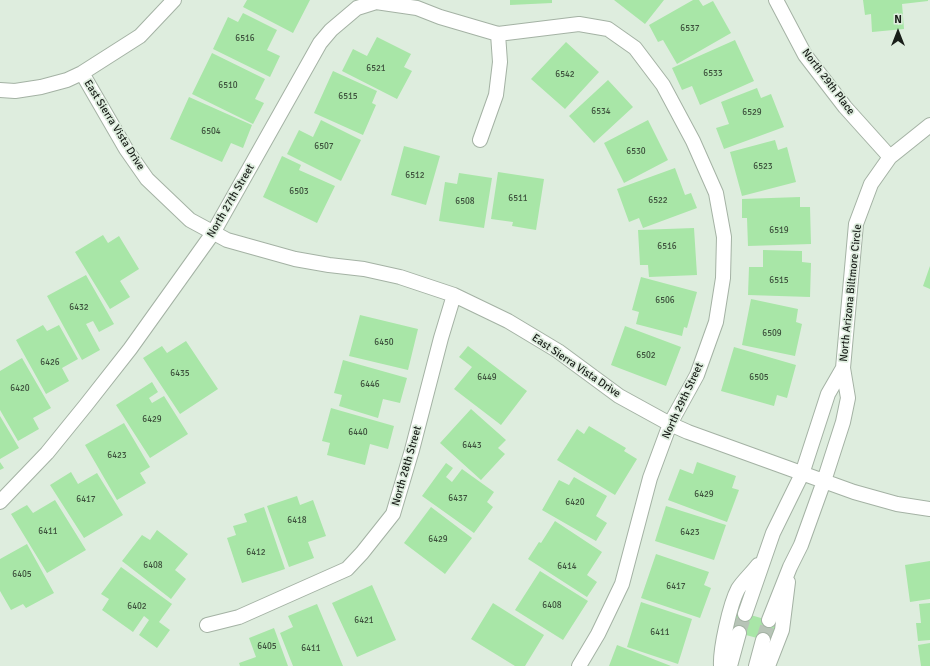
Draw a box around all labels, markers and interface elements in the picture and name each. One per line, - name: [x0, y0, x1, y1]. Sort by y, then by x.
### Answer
- north arrow: [878, 12, 918, 52]
- text: N: [894, 13, 902, 26]
- house number: 6537: [680, 24, 700, 34]
- house number: 6516: [235, 34, 255, 44]
- street label: North 29th Place: [799, 46, 857, 118]
- house number: 6521: [366, 64, 386, 74]
- house number: 6533: [703, 69, 723, 79]
- house number: 6542: [555, 70, 575, 80]
- street label: East Sierra Vista Drive: [81, 77, 147, 173]
- house number: 6510: [218, 81, 238, 91]
- house number: 6515: [338, 92, 358, 102]
- house number: 6534: [591, 107, 611, 117]
- house number: 6529: [742, 108, 762, 118]
- house number: 6504: [201, 127, 221, 137]
- house number: 6507: [314, 142, 334, 152]
- house number: 6530: [626, 147, 646, 157]
- street label: North 27th Street: [205, 162, 257, 240]
- house number: 6523: [753, 162, 773, 172]
- house number: 6512: [405, 171, 425, 181]
- house number: 6503: [289, 187, 309, 197]
- house number: 6511: [508, 194, 528, 204]
- house number: 6522: [648, 196, 668, 206]
- house number: 6508: [455, 197, 475, 207]
- street label: North Arizona Biltmore Circle: [837, 224, 865, 362]
- house number: 6519: [769, 226, 789, 236]
- house number: 6516: [657, 242, 677, 252]
- house number: 6515: [769, 276, 789, 286]
- house number: 6506: [655, 296, 675, 306]
- house number: 6432: [69, 303, 89, 313]
- house number: 6509: [762, 329, 782, 339]
- street label: East Sierra Vista Drive: [529, 331, 623, 401]
- house number: 6450: [374, 338, 394, 348]
- house number: 6502: [636, 351, 656, 361]
- house number: 6426: [40, 358, 60, 368]
- street label: North 29th Street: [660, 361, 706, 441]
- house number: 6435: [170, 369, 190, 379]
- house number: 6449: [477, 373, 497, 383]
- house number: 6505: [749, 373, 769, 383]
- house number: 6446: [360, 380, 380, 390]
- house number: 6420: [10, 384, 30, 394]
- house number: 6429: [142, 415, 162, 425]
- street label: North 28th Street: [389, 425, 425, 507]
- house number: 6440: [348, 428, 368, 438]
- house number: 6443: [462, 441, 482, 451]
- house number: 6423: [107, 451, 127, 461]
- house number: 6429: [694, 490, 714, 500]
- house number: 6437: [448, 494, 468, 504]
- house number: 6417: [76, 495, 96, 505]
- house number: 6420: [565, 498, 585, 508]
- house number: 6418: [287, 516, 307, 526]
- house number: 6411: [38, 527, 58, 537]
- house number: 6423: [680, 528, 700, 538]
- house number: 6429: [428, 535, 448, 545]
- house number: 6412: [246, 548, 266, 558]
- house number: 6408: [143, 561, 163, 571]
- house number: 6414: [557, 562, 577, 572]
- house number: 6405: [12, 570, 32, 580]
- house number: 6417: [666, 582, 686, 592]
- house number: 6408: [542, 601, 562, 611]
- house number: 6402: [127, 602, 147, 612]
- house number: 6421: [354, 616, 374, 626]
- house number: 6411: [650, 628, 670, 638]
- house number: 6405: [257, 642, 277, 652]
- house number: 6411: [301, 644, 321, 654]

